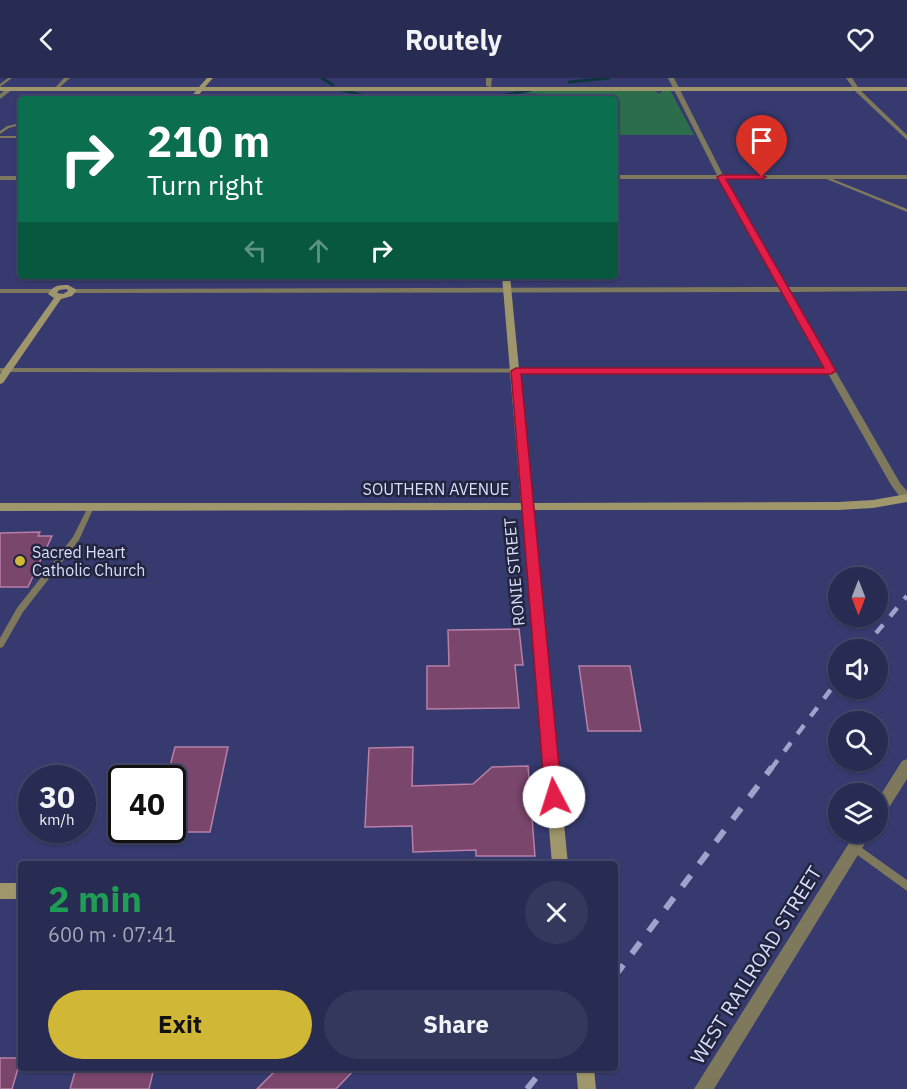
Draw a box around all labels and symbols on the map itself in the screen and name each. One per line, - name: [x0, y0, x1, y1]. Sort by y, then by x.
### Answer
- pin: [736, 115, 787, 177]
- street label: SOUTHERN AVENUE: [363, 479, 509, 499]
- street label: RONIE STREET: [499, 517, 529, 627]
- place label: Sacred Heart Catholic Church: [32, 542, 145, 580]
- marker: Sacred Heart Catholic Church: [13, 554, 27, 568]
- north arrow: [828, 567, 888, 627]
- speed limit sign: 40: [108, 765, 186, 843]
- position arrow: [522, 765, 586, 829]
- street label: WEST RAILROAD STREET: [684, 861, 828, 1069]

